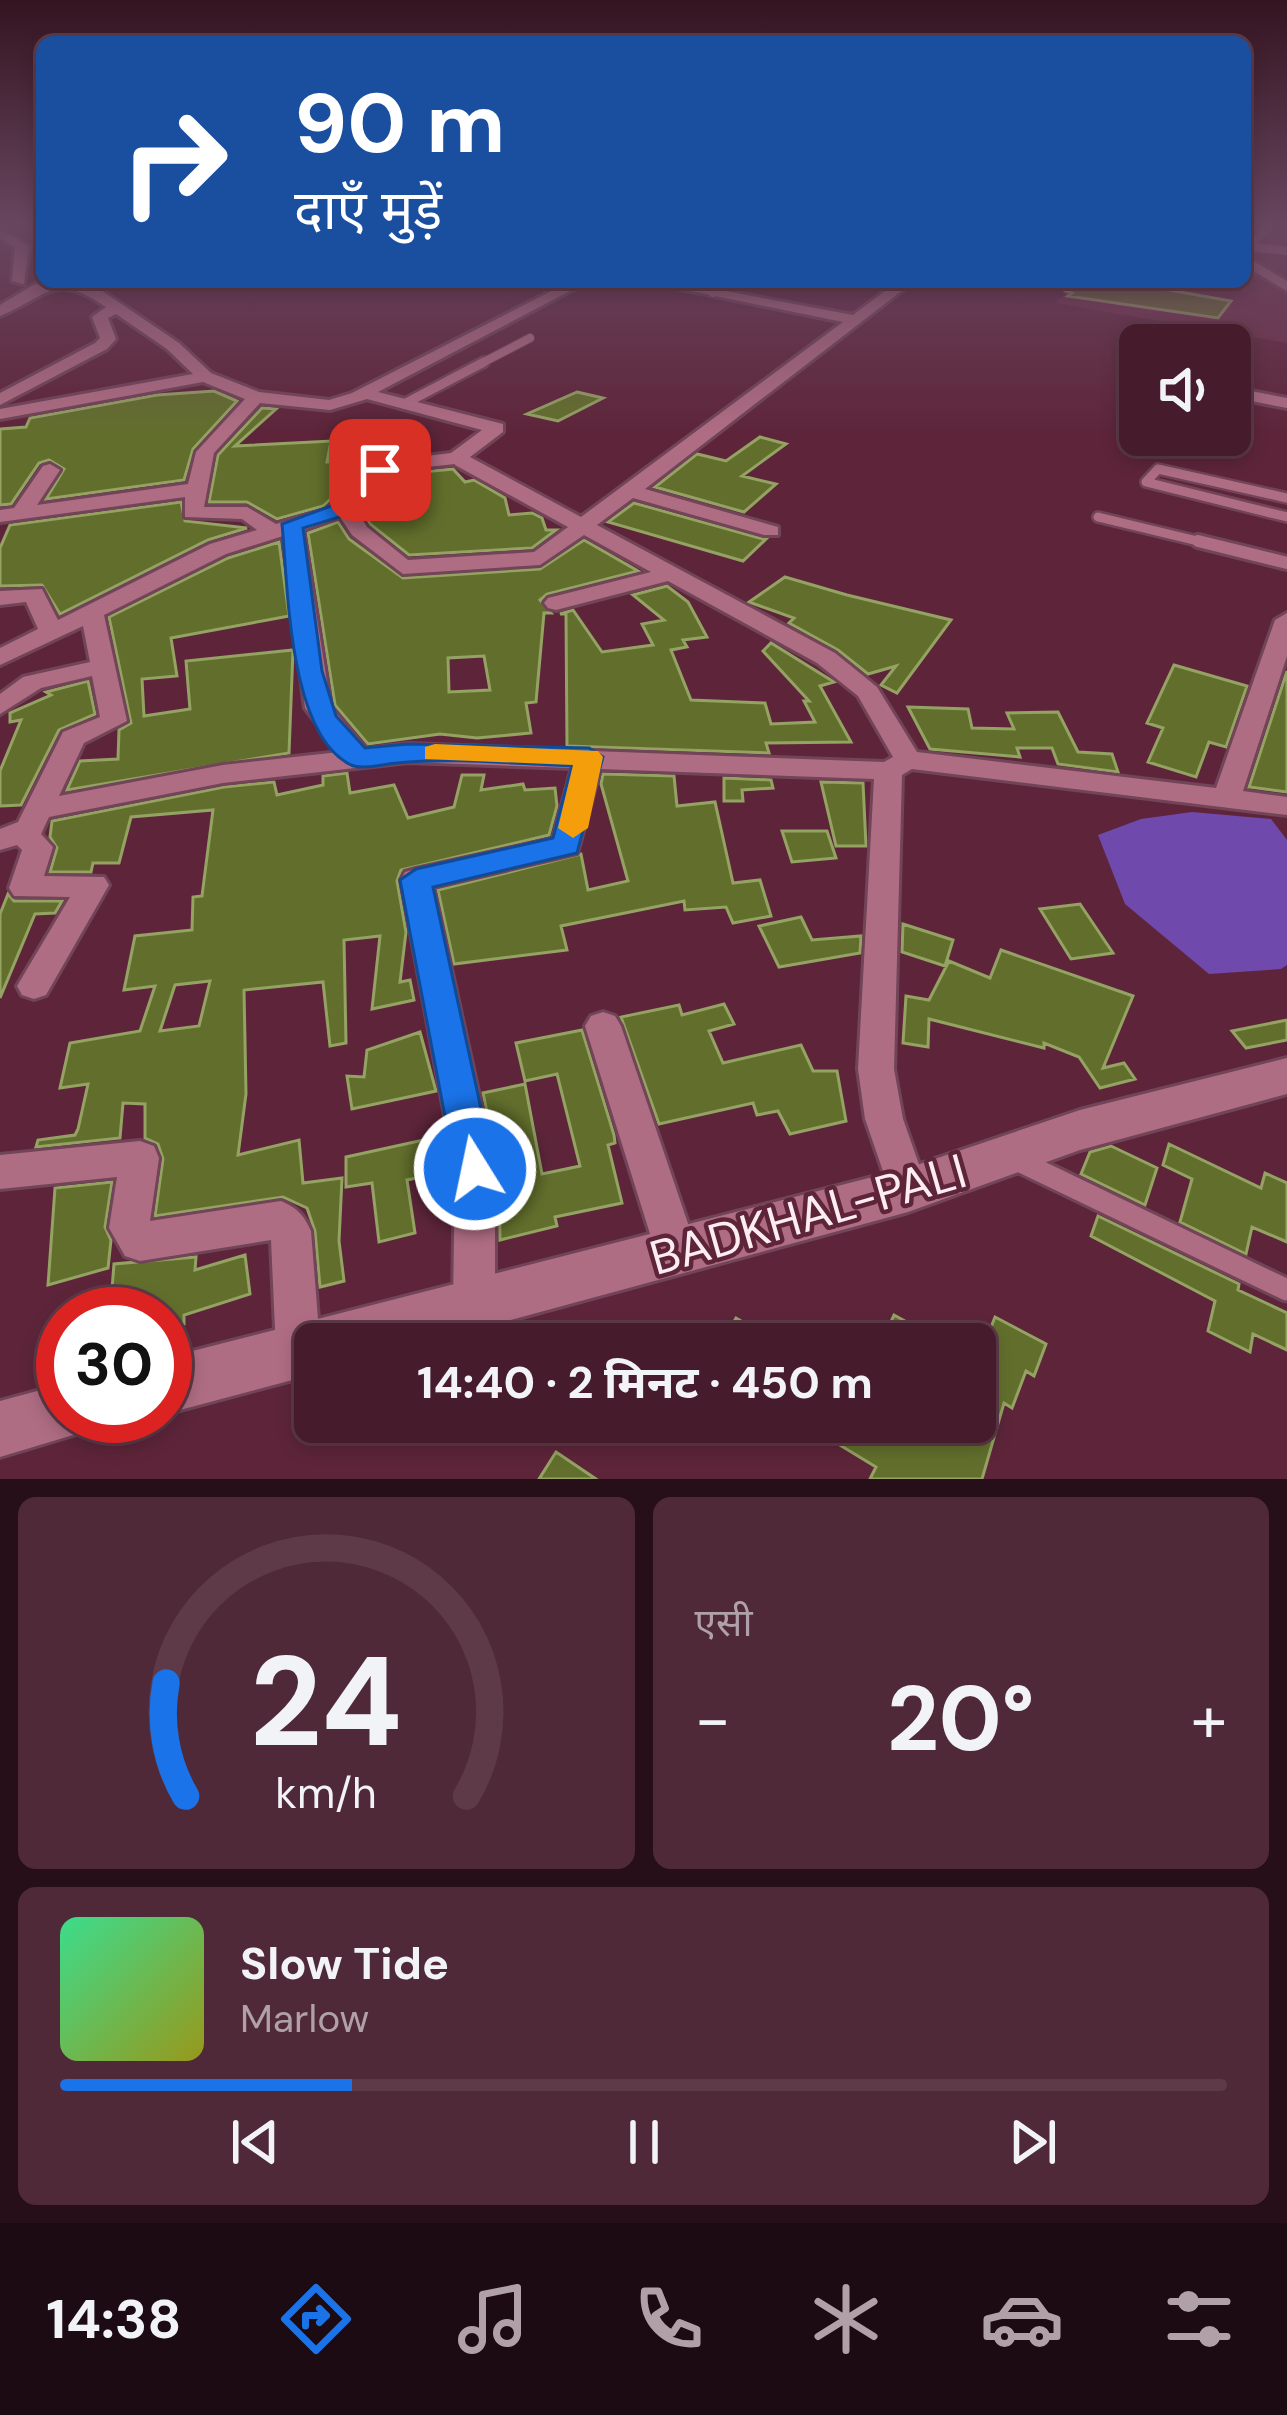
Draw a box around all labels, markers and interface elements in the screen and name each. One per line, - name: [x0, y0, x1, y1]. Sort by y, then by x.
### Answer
- text: 90 m: [294, 69, 505, 178]
- icon: right: [96, 84, 252, 240]
- text: दाएँ मुड़ें: [294, 175, 442, 246]
- map controls: [1119, 324, 1251, 456]
- button: sound: [1119, 324, 1251, 456]
- pin: [329, 419, 431, 521]
- icon: arrive: [347, 437, 413, 503]
- position arrow: [412, 1106, 538, 1232]
- street label: BADKHAL-PALI: [643, 1139, 973, 1290]
- speed limit sign: 30: [36, 1287, 192, 1443]
- text: 14:40 · 2 मिनट · 450 m: [417, 1353, 873, 1412]
- text: एसी: [695, 1597, 753, 1648]
- text: 24: [250, 1621, 402, 1784]
- text: 20°: [887, 1661, 1035, 1778]
- text: −: [695, 1677, 731, 1762]
- text: +: [1191, 1677, 1227, 1762]
- text: km/h: [276, 1765, 377, 1821]
- text: Slow Tide: [240, 1934, 449, 1993]
- text: Marlow: [240, 1993, 369, 2044]
- icon: previous: [222, 2109, 288, 2175]
- icon: pause: [611, 2109, 677, 2175]
- icon: next: [1000, 2109, 1066, 2175]
- icon: directions: [274, 2277, 358, 2361]
- icon: music: [451, 2277, 535, 2361]
- icon: phone: [627, 2277, 711, 2361]
- icon: climate: [804, 2277, 888, 2361]
- icon: car: [980, 2277, 1064, 2361]
- icon: filters: [1157, 2277, 1241, 2361]
- text: 14:38: [46, 2284, 181, 2355]

